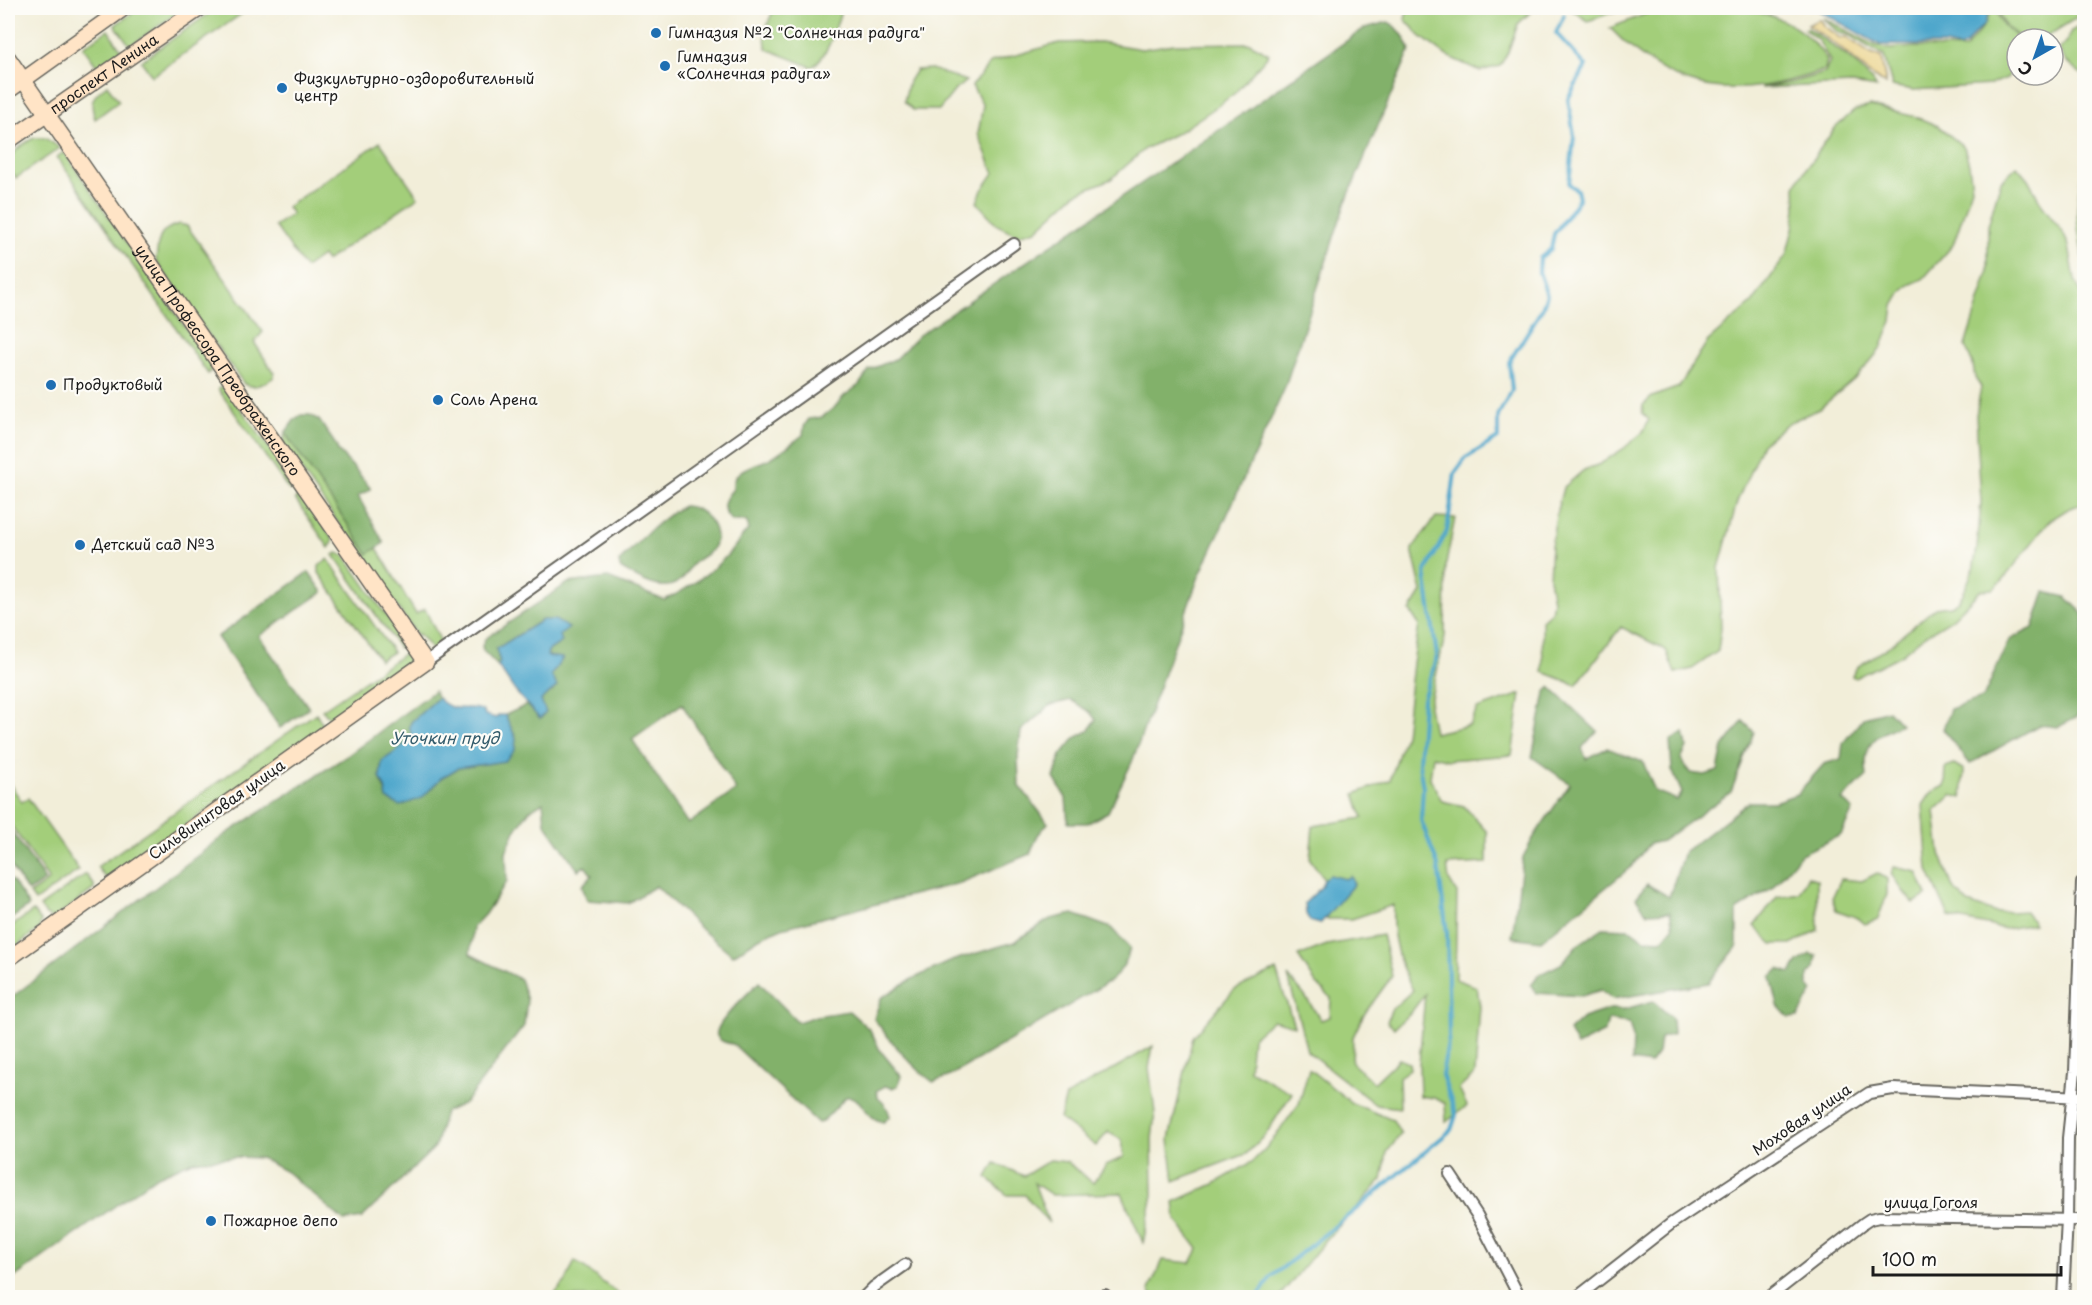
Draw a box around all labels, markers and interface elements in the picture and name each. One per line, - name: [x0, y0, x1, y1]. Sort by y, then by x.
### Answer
- place label: Гимназия №2 "Солнечная радуга": [668, 20, 925, 43]
- marker: Гимназия №2 "Солнечная радуга": [649, 26, 663, 40]
- street label: проспект Ленина: [44, 27, 163, 119]
- north arrow: [2005, 27, 2065, 87]
- place label: Гимназия «Солнечная радуга»: [677, 44, 831, 84]
- text: С: [2012, 56, 2037, 82]
- marker: Гимназия «Солнечная радуга»: [658, 59, 672, 73]
- place label: Физкультурно-оздоровительный центр: [294, 66, 535, 106]
- marker: Физкультурно-оздоровительный центр: [275, 81, 289, 95]
- street label: улица Профессора Преображенского: [130, 239, 307, 480]
- place label: Продуктовый: [63, 372, 163, 395]
- marker: Продуктовый: [44, 378, 58, 392]
- place label: Соль Арена: [450, 387, 538, 410]
- marker: Соль Арена: [431, 393, 445, 407]
- place label: Детский сад №3: [91, 532, 215, 555]
- marker: Детский сад №3: [73, 538, 87, 552]
- water label: Уточкин пруд: [391, 725, 501, 749]
- street label: Сильвинитовая улица: [143, 753, 290, 865]
- street label: Моховая улица: [1747, 1077, 1856, 1160]
- street label: улица Гоголя: [1884, 1190, 1978, 1213]
- place label: Пожарное депо: [223, 1208, 338, 1231]
- marker: Пожарное депо: [204, 1214, 218, 1228]
- scale bar: [1873, 1239, 2060, 1277]
- text: 100 m: [1882, 1245, 1937, 1272]

